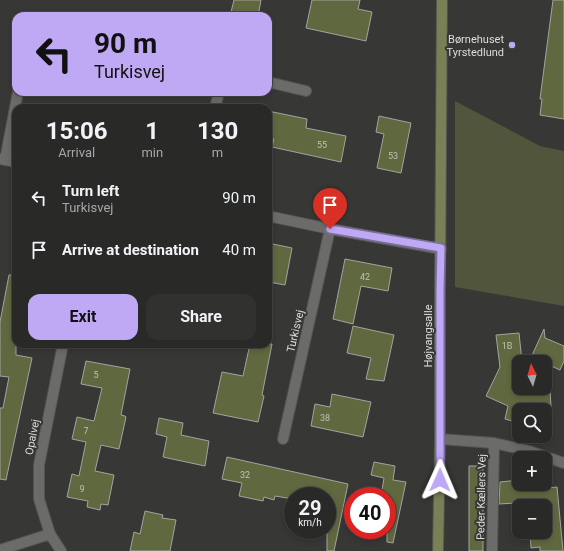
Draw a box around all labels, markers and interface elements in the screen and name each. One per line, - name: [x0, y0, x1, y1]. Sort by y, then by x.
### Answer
- text: 90 m: [94, 27, 157, 60]
- icon: left: [28, 28, 80, 80]
- place label: Børnehuset Tyrstedlund: [447, 33, 504, 59]
- marker: Børnehuset Tyrstedlund: [507, 40, 517, 50]
- text: Turkisvej: [94, 61, 165, 82]
- text: 15:06: [46, 117, 108, 145]
- text: 1: [145, 117, 159, 145]
- text: 130: [197, 117, 238, 145]
- house number: 55: [317, 140, 327, 150]
- text: Arrival: [58, 145, 95, 160]
- text: min: [141, 145, 163, 160]
- text: m: [212, 145, 223, 160]
- house number: 53: [388, 151, 398, 161]
- text: Turn left: [62, 182, 119, 200]
- icon: left: [28, 187, 50, 209]
- pin: [313, 188, 347, 229]
- text: 90 m: [222, 189, 256, 207]
- icon: arrive: [319, 194, 341, 216]
- text: Turkisvej: [62, 200, 113, 215]
- icon: arrive: [28, 239, 50, 261]
- text: Arrive at destination: [62, 241, 199, 259]
- text: 40 m: [222, 241, 256, 259]
- house number: 42: [360, 272, 370, 282]
- button: Exit: [28, 294, 138, 340]
- button: Share: [146, 294, 256, 340]
- street label: Højvangsalle: [422, 304, 435, 368]
- street label: Turkisvej: [284, 308, 307, 354]
- house number: 1B: [502, 341, 513, 351]
- north arrow: [512, 355, 552, 395]
- map controls: [512, 355, 552, 539]
- house number: 5: [93, 370, 99, 380]
- button: search: [512, 403, 552, 443]
- house number: 38: [320, 413, 330, 423]
- street label: Opalvej: [23, 418, 42, 456]
- house number: 7: [83, 426, 89, 436]
- button: +: [512, 451, 552, 491]
- street label: Peder Kællers Vej: [474, 454, 489, 540]
- position arrow: [419, 459, 461, 501]
- house number: 32: [240, 470, 250, 480]
- house number: 9: [79, 484, 85, 494]
- speed limit sign: 40: [344, 487, 396, 539]
- text: 29: [299, 496, 321, 520]
- button: −: [512, 499, 552, 539]
- text: km/h: [298, 517, 322, 528]

